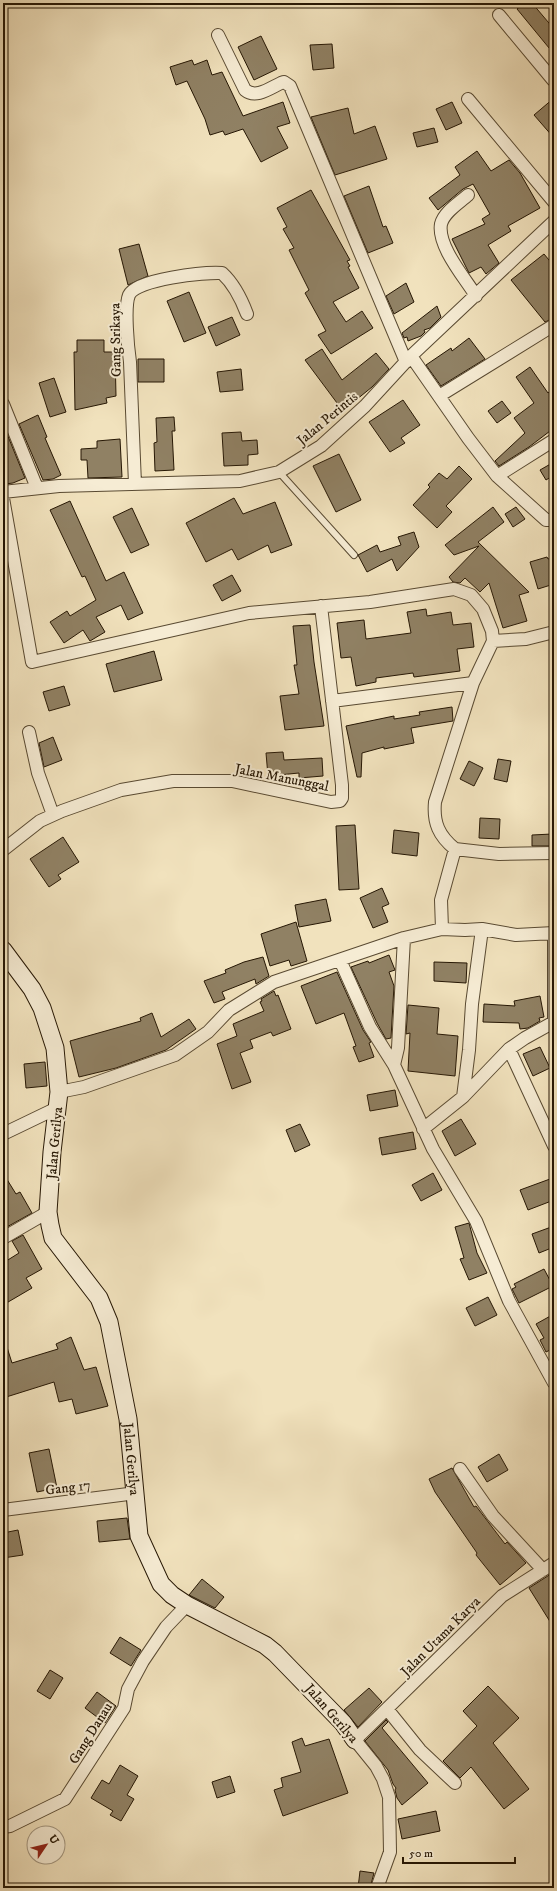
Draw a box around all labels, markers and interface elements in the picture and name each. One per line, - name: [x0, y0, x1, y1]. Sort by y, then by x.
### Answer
- street label: Gang Srikaya: [106, 303, 126, 377]
- street label: Jalan Perintis: [292, 388, 362, 451]
- street label: Jalan Manunggal: [231, 760, 331, 796]
- street label: Jalan Gerilya: [43, 1106, 67, 1182]
- street label: Jalan Gerilya: [118, 1420, 143, 1496]
- street label: Gang 17: [44, 1476, 92, 1500]
- street label: Jalan Utama Karya: [396, 1593, 484, 1682]
- street label: Jalan Gerilya: [299, 1679, 362, 1747]
- street label: Gang Danau: [65, 1699, 117, 1768]
- north arrow: [26, 1825, 66, 1865]
- text: U: [45, 1832, 62, 1848]
- scale bar: [403, 1839, 515, 1865]
- text: 50 m: [409, 1846, 433, 1861]

